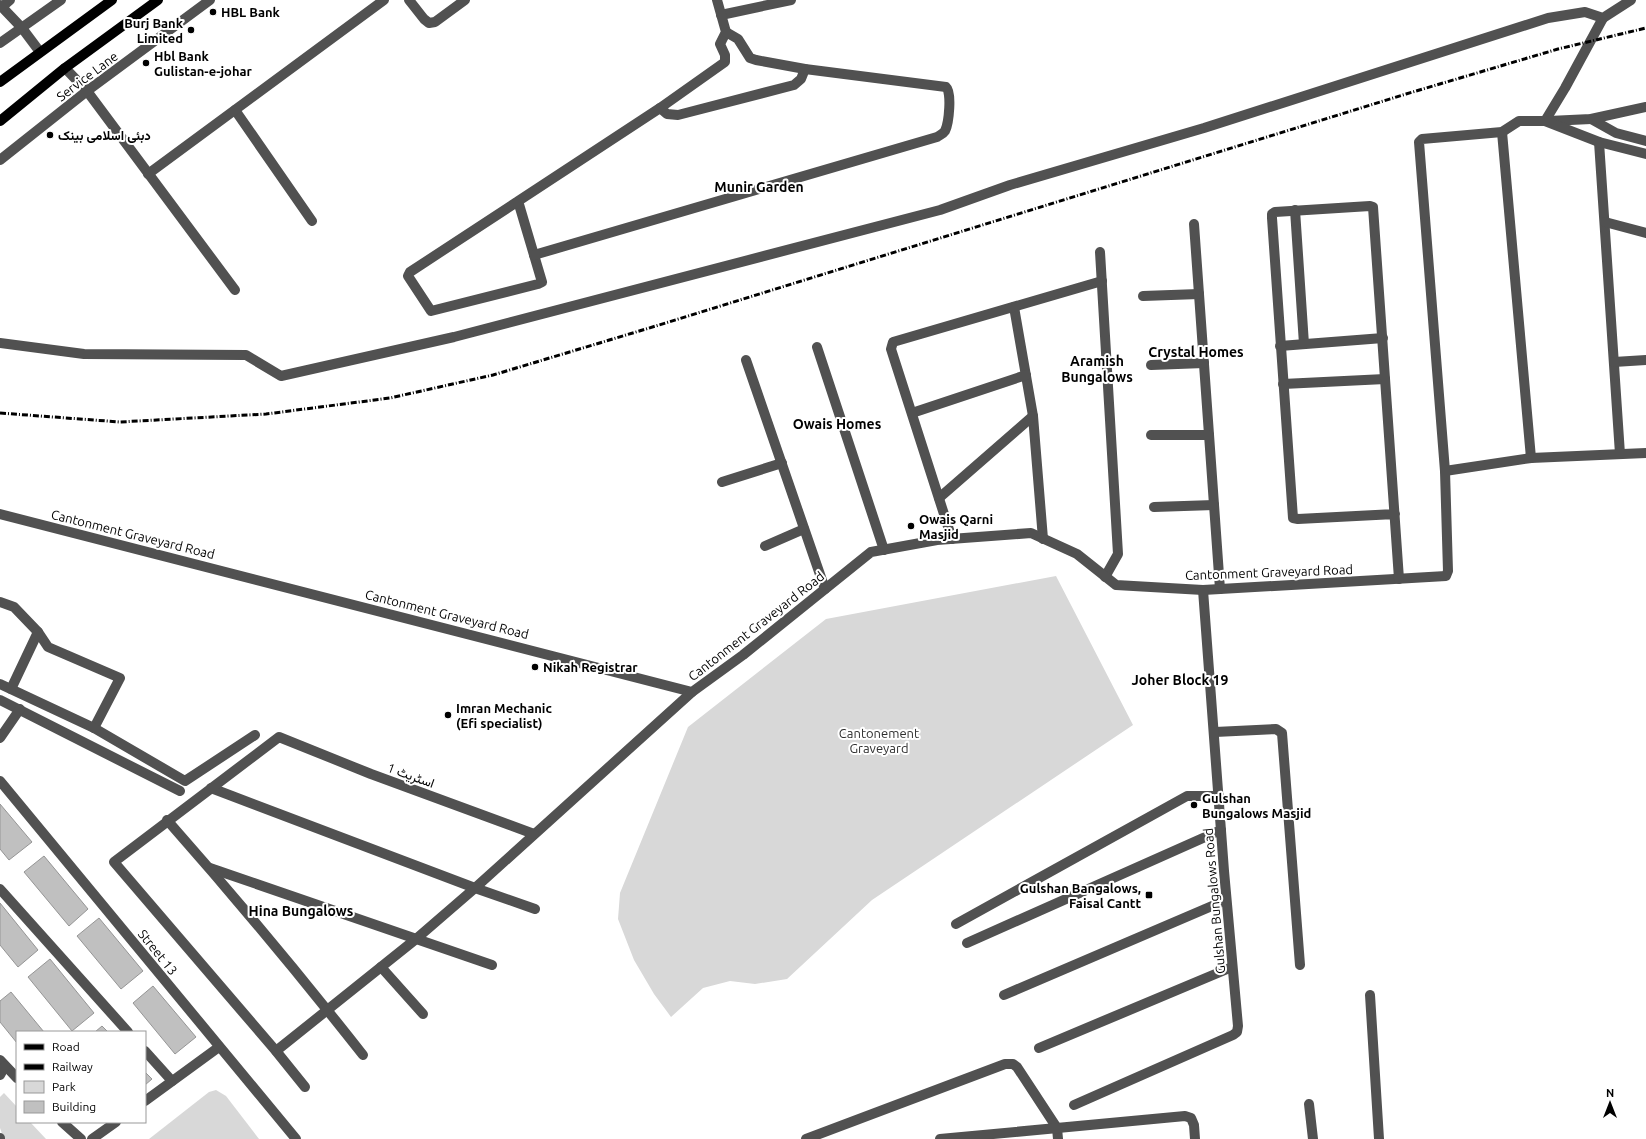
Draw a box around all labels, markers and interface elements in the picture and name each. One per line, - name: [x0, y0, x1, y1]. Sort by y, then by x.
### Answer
- place label: HBL Bank: [221, 5, 281, 19]
- marker: HBL Bank: [208, 7, 218, 17]
- place label: Burj Bank Limited: [124, 16, 184, 45]
- marker: Burj Bank Limited: [186, 25, 196, 35]
- street label: Service Lane: [54, 49, 120, 103]
- place label: Hbl Bank Gulistan-e-johar: [154, 49, 253, 78]
- marker: Hbl Bank Gulistan-e-johar: [141, 58, 151, 68]
- place label: دبئی اسلامی بینک: [58, 128, 151, 143]
- marker: دبئی اسلامی بینک: [45, 130, 55, 140]
- district label: Munir Garden: [714, 179, 804, 195]
- district label: Crystal Homes: [1148, 344, 1244, 360]
- district label: Aramish Bungalows: [1061, 353, 1133, 385]
- district label: Owais Homes: [793, 416, 882, 432]
- street label: Cantonment Graveyard Road: [50, 507, 216, 561]
- place label: Owais Qarni Masjid: [919, 512, 993, 541]
- marker: Owais Qarni Masjid: [906, 521, 916, 531]
- street label: Cantonment Graveyard Road: [1185, 562, 1353, 582]
- street label: Cantonment Graveyard Road: [685, 569, 827, 683]
- street label: Cantonment Graveyard Road: [364, 587, 530, 641]
- place label: Nikah Registrar: [543, 660, 638, 674]
- marker: Nikah Registrar: [530, 662, 540, 672]
- district label: Joher Block 19: [1132, 672, 1229, 688]
- place label: Imran Mechanic (Efi specialist): [456, 701, 552, 731]
- marker: Imran Mechanic (Efi specialist): [443, 710, 453, 720]
- park label: Cantonement Graveyard: [839, 726, 919, 755]
- street label: اسٹریٹ 1: [385, 760, 436, 792]
- place label: Gulshan Bungalows Masjid: [1202, 791, 1311, 820]
- marker: Gulshan Bungalows Masjid: [1189, 800, 1199, 810]
- street label: Gulshan Bungalows Road: [1201, 827, 1227, 975]
- place label: Gulshan Bangalows, Faisal Cantt: [1020, 881, 1141, 910]
- marker: Gulshan Bangalows, Faisal Cantt: [1144, 890, 1154, 900]
- district label: Hina Bungalows: [249, 903, 354, 919]
- street label: Street 13: [136, 927, 180, 977]
- legend: [16, 1031, 146, 1123]
- text: Road: [52, 1040, 80, 1053]
- text: Railway: [52, 1060, 93, 1073]
- text: Park: [52, 1080, 76, 1093]
- north arrow: [1590, 1083, 1630, 1123]
- text: N: [1606, 1087, 1614, 1099]
- text: Building: [52, 1100, 96, 1113]

